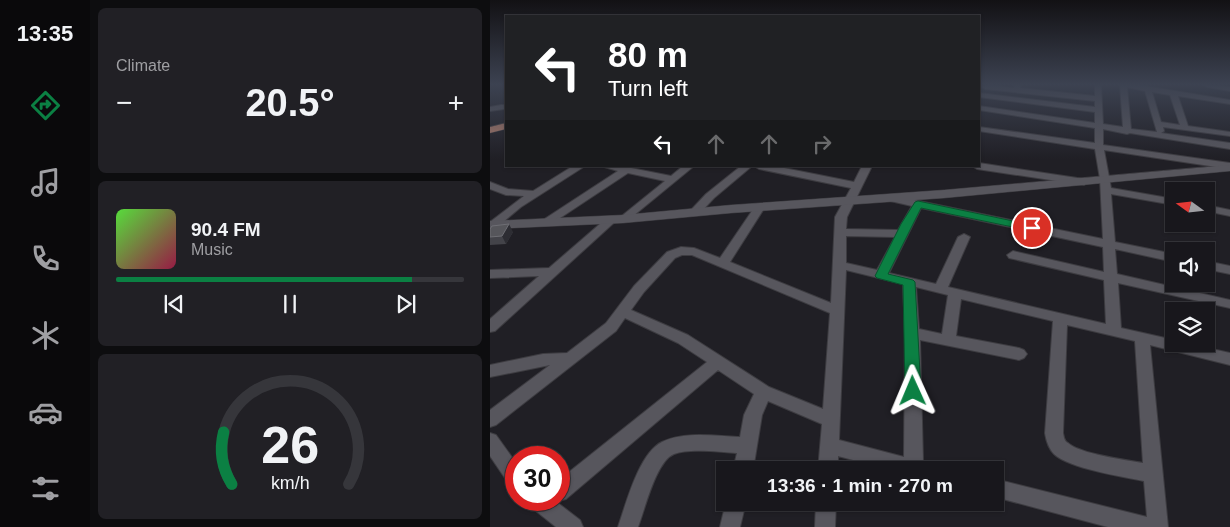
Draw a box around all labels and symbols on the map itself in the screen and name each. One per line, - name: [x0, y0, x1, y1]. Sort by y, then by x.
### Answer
- north arrow: [1165, 182, 1215, 232]
- pin: [1011, 207, 1053, 249]
- position arrow: [886, 364, 938, 416]
- speed limit sign: 30: [505, 446, 570, 511]

